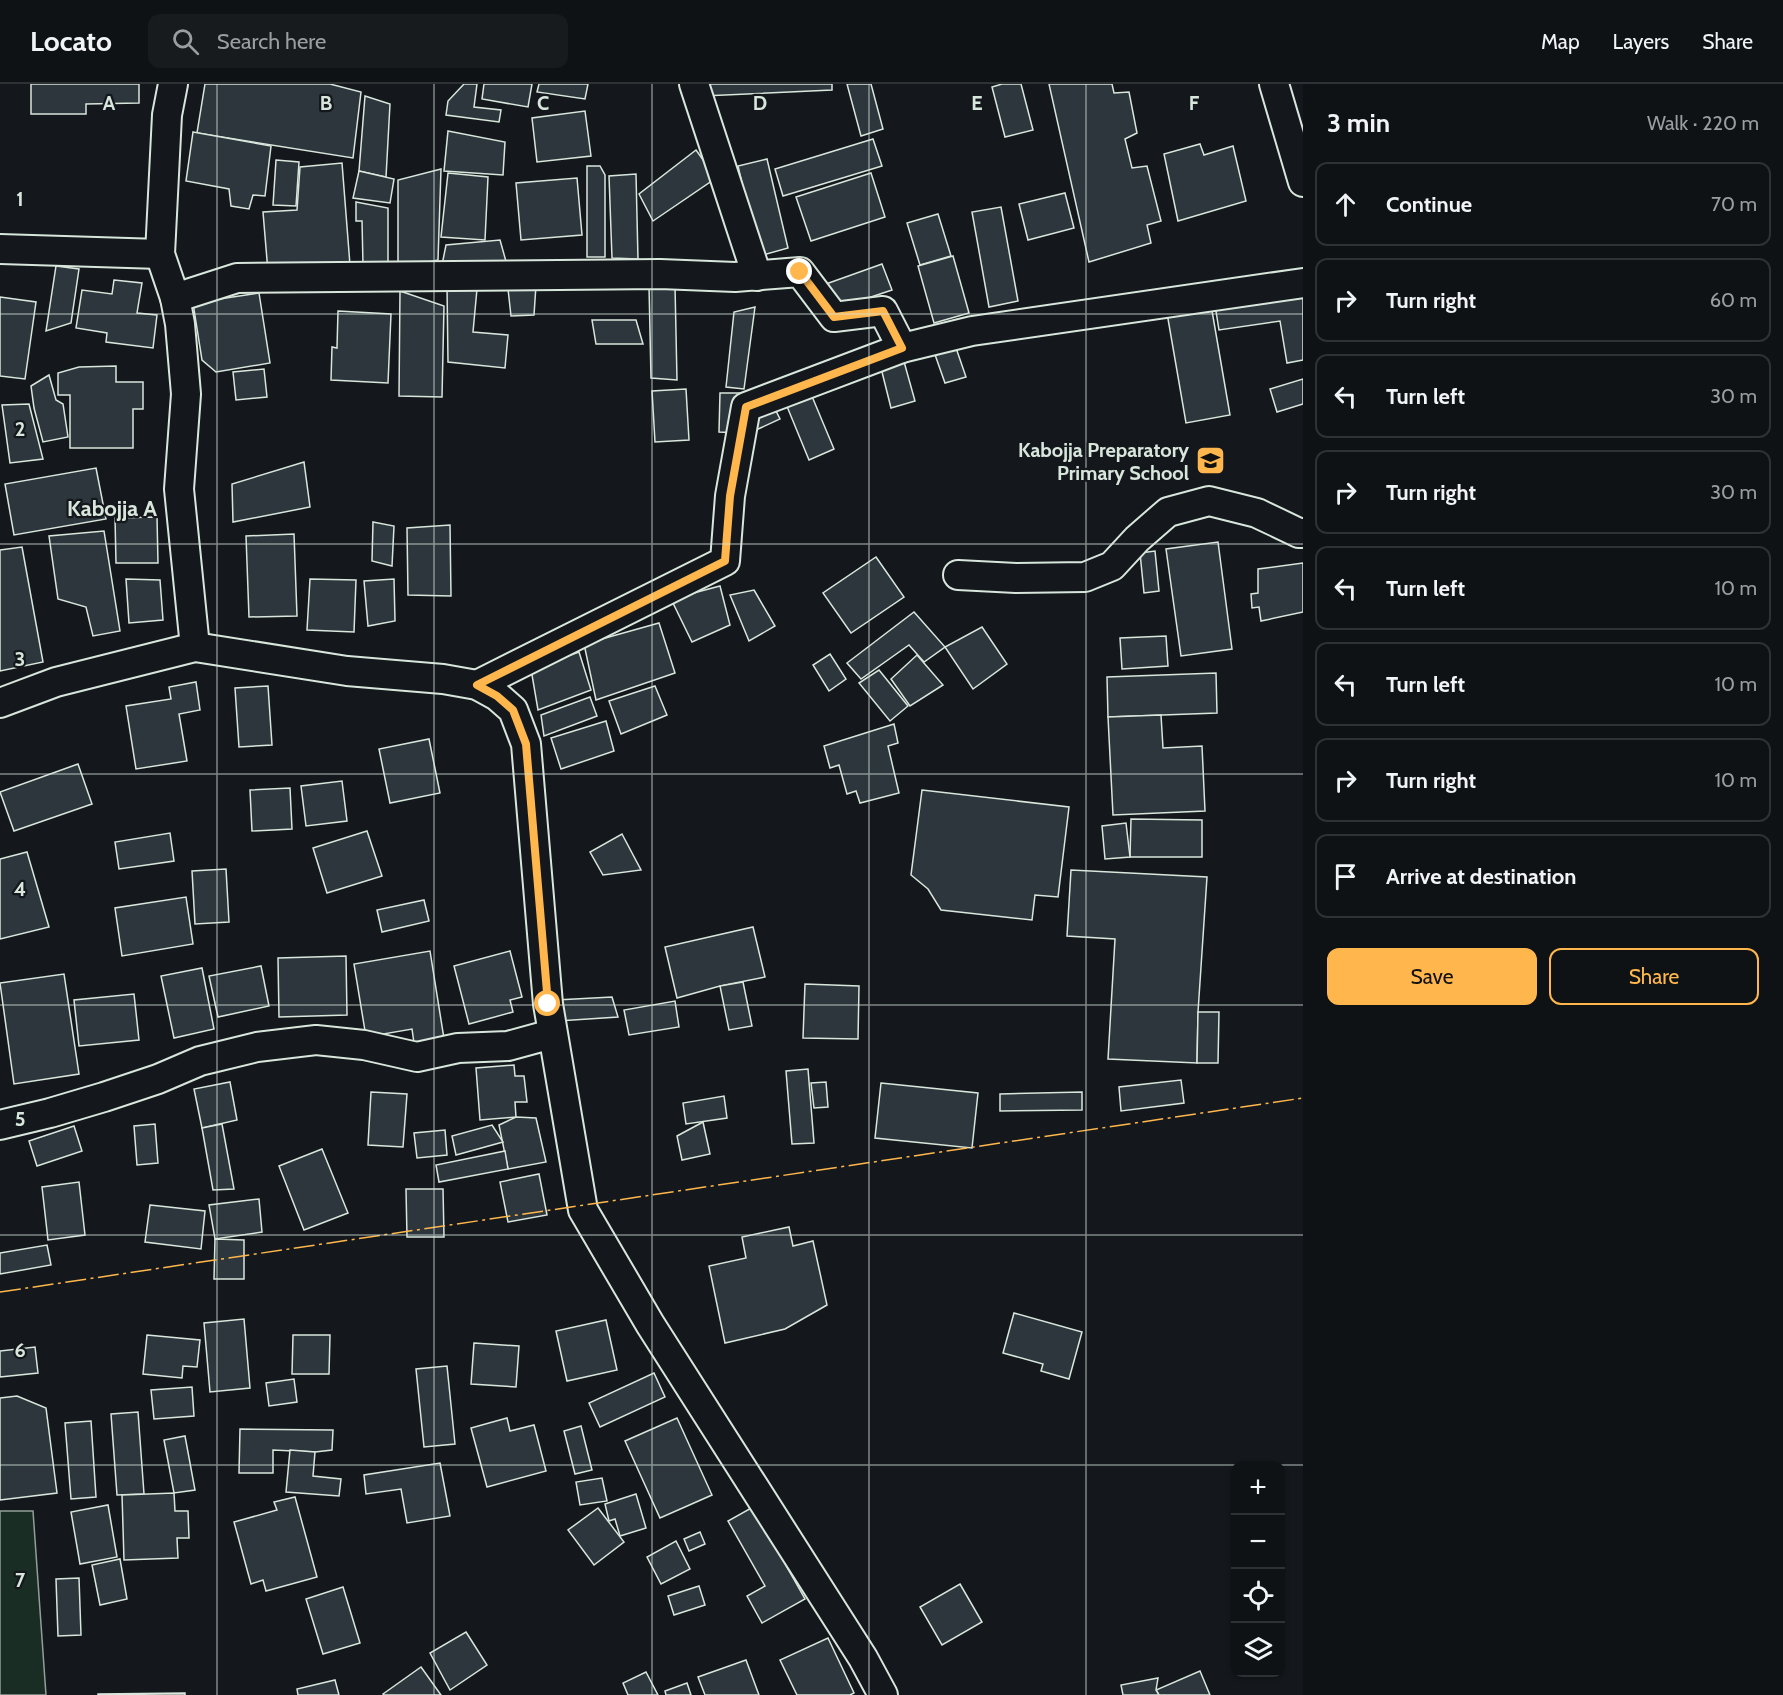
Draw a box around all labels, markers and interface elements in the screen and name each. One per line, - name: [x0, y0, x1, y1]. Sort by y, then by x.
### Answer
- search box: [148, 14, 568, 68]
- text: Locato: [30, 24, 112, 58]
- icon: search: [169, 25, 202, 58]
- text: Search here: [217, 28, 326, 55]
- text: Map: [1541, 29, 1580, 54]
- text: Layers: [1613, 29, 1669, 54]
- text: Share: [1702, 29, 1753, 54]
- text: A: [103, 91, 116, 115]
- text: B: [320, 91, 332, 115]
- text: C: [537, 91, 549, 115]
- text: D: [753, 91, 767, 115]
- text: E: [971, 91, 983, 115]
- text: F: [1189, 91, 1200, 115]
- text: 3 min: [1327, 107, 1390, 139]
- text: Walk · 220 m: [1647, 111, 1759, 135]
- text: 1: [16, 187, 24, 211]
- icon: ahead: [1329, 188, 1362, 221]
- text: Continue: [1386, 191, 1472, 218]
- text: 70 m: [1711, 192, 1757, 216]
- route end: [786, 258, 812, 284]
- icon: right: [1329, 284, 1362, 317]
- text: Turn right: [1386, 287, 1476, 314]
- text: 60 m: [1710, 288, 1757, 312]
- icon: left: [1329, 380, 1362, 413]
- text: Turn left: [1386, 383, 1465, 410]
- text: 30 m: [1710, 384, 1757, 408]
- text: 2: [15, 417, 25, 441]
- place label: Kabojja Preparatory Primary School: [1018, 438, 1189, 485]
- school or university icon: Kabojja Preparatory Primary School: [1194, 445, 1226, 477]
- icon: right: [1329, 476, 1362, 509]
- text: Turn right: [1386, 479, 1476, 506]
- text: 30 m: [1710, 480, 1757, 504]
- district label: Kabojja A: [67, 495, 157, 522]
- icon: left: [1329, 572, 1362, 605]
- text: Turn left: [1386, 575, 1465, 602]
- text: 10 m: [1714, 576, 1757, 600]
- text: 3: [15, 647, 25, 671]
- icon: left: [1329, 668, 1362, 701]
- text: Turn left: [1386, 671, 1465, 698]
- text: 10 m: [1714, 672, 1757, 696]
- icon: right: [1329, 764, 1362, 797]
- text: Turn right: [1386, 767, 1476, 794]
- text: 10 m: [1714, 768, 1757, 792]
- icon: arrive: [1329, 860, 1362, 893]
- text: Arrive at destination: [1386, 863, 1576, 890]
- text: 4: [14, 877, 26, 901]
- button: Save: [1327, 948, 1537, 1005]
- button: Share: [1549, 948, 1759, 1005]
- route start: [534, 990, 560, 1016]
- text: 5: [15, 1107, 25, 1131]
- text: 6: [14, 1338, 26, 1362]
- map controls: [1231, 1461, 1285, 1677]
- button: +: [1231, 1461, 1285, 1515]
- button: −: [1231, 1515, 1285, 1569]
- text: 7: [15, 1568, 26, 1592]
- button: locate: [1231, 1569, 1285, 1623]
- button: layers: [1231, 1623, 1285, 1677]

